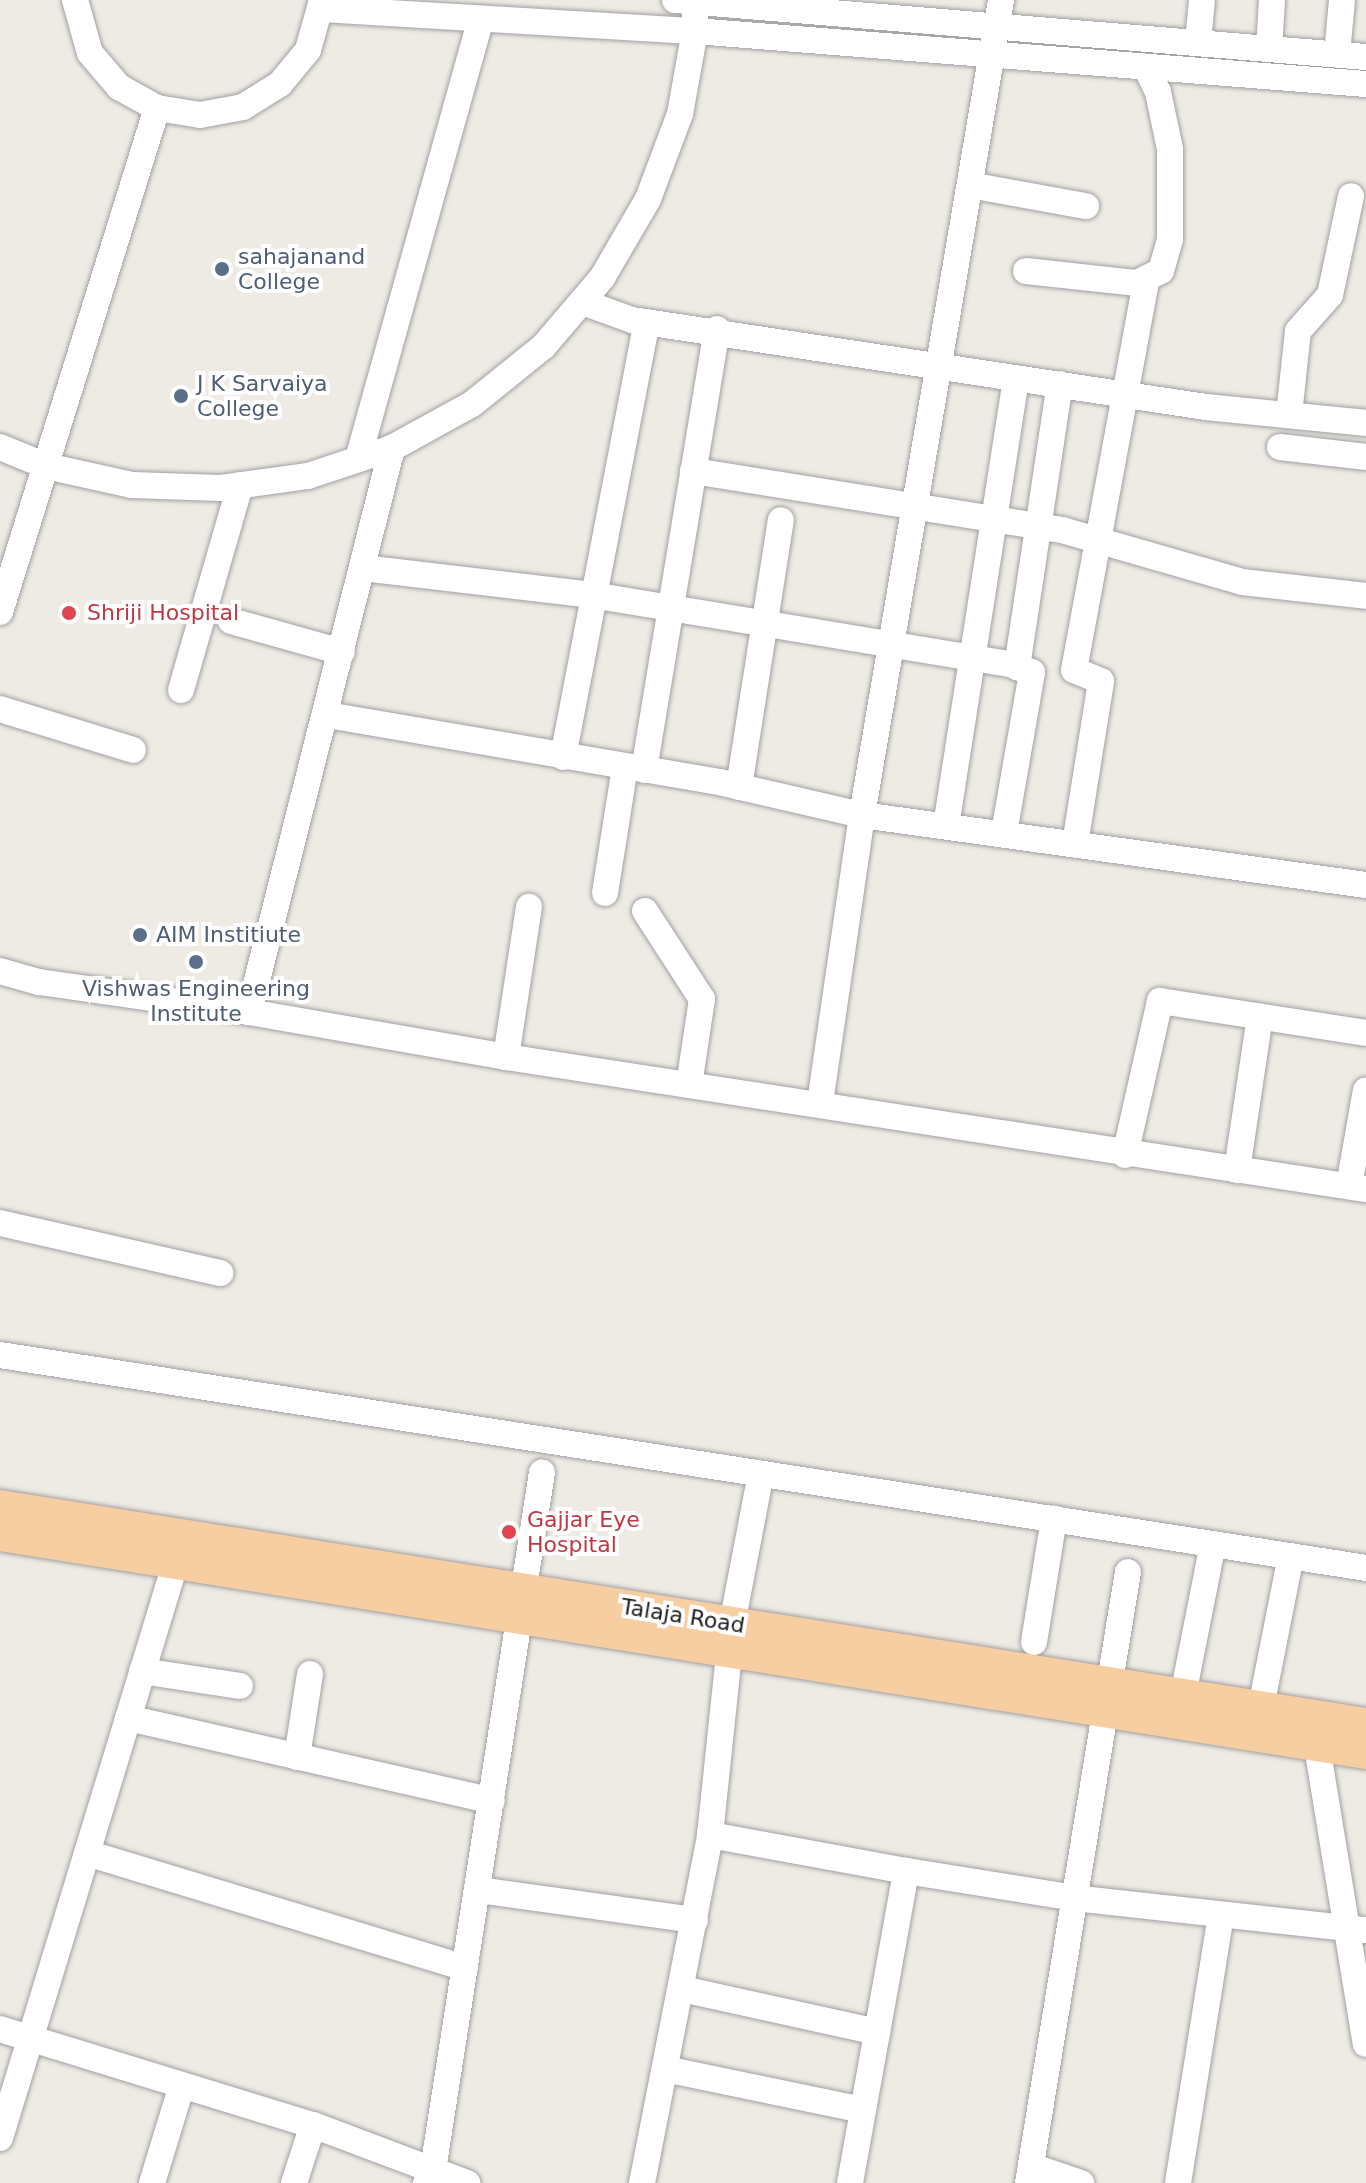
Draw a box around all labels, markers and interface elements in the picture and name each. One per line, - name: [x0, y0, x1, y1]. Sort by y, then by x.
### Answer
- place label: sahajanand College: [238, 243, 365, 294]
- marker: sahajanand College: [213, 260, 231, 278]
- place label: J K Sarvaiya College: [197, 370, 328, 422]
- marker: J K Sarvaiya College: [172, 387, 190, 405]
- place label: Shriji Hospital: [87, 600, 239, 626]
- marker: Shriji Hospital: [58, 602, 80, 624]
- place label: AIM Institiute: [156, 922, 301, 948]
- marker: AIM Institiute: [131, 926, 149, 944]
- marker: Vishwas Engineering Institute: [187, 953, 205, 971]
- place label: Vishwas Engineering Institute: [82, 975, 310, 1026]
- place label: Gajjar Eye Hospital: [527, 1506, 640, 1558]
- marker: Gajjar Eye Hospital: [498, 1521, 520, 1543]
- street label: Talaja Road: [619, 1593, 747, 1639]

